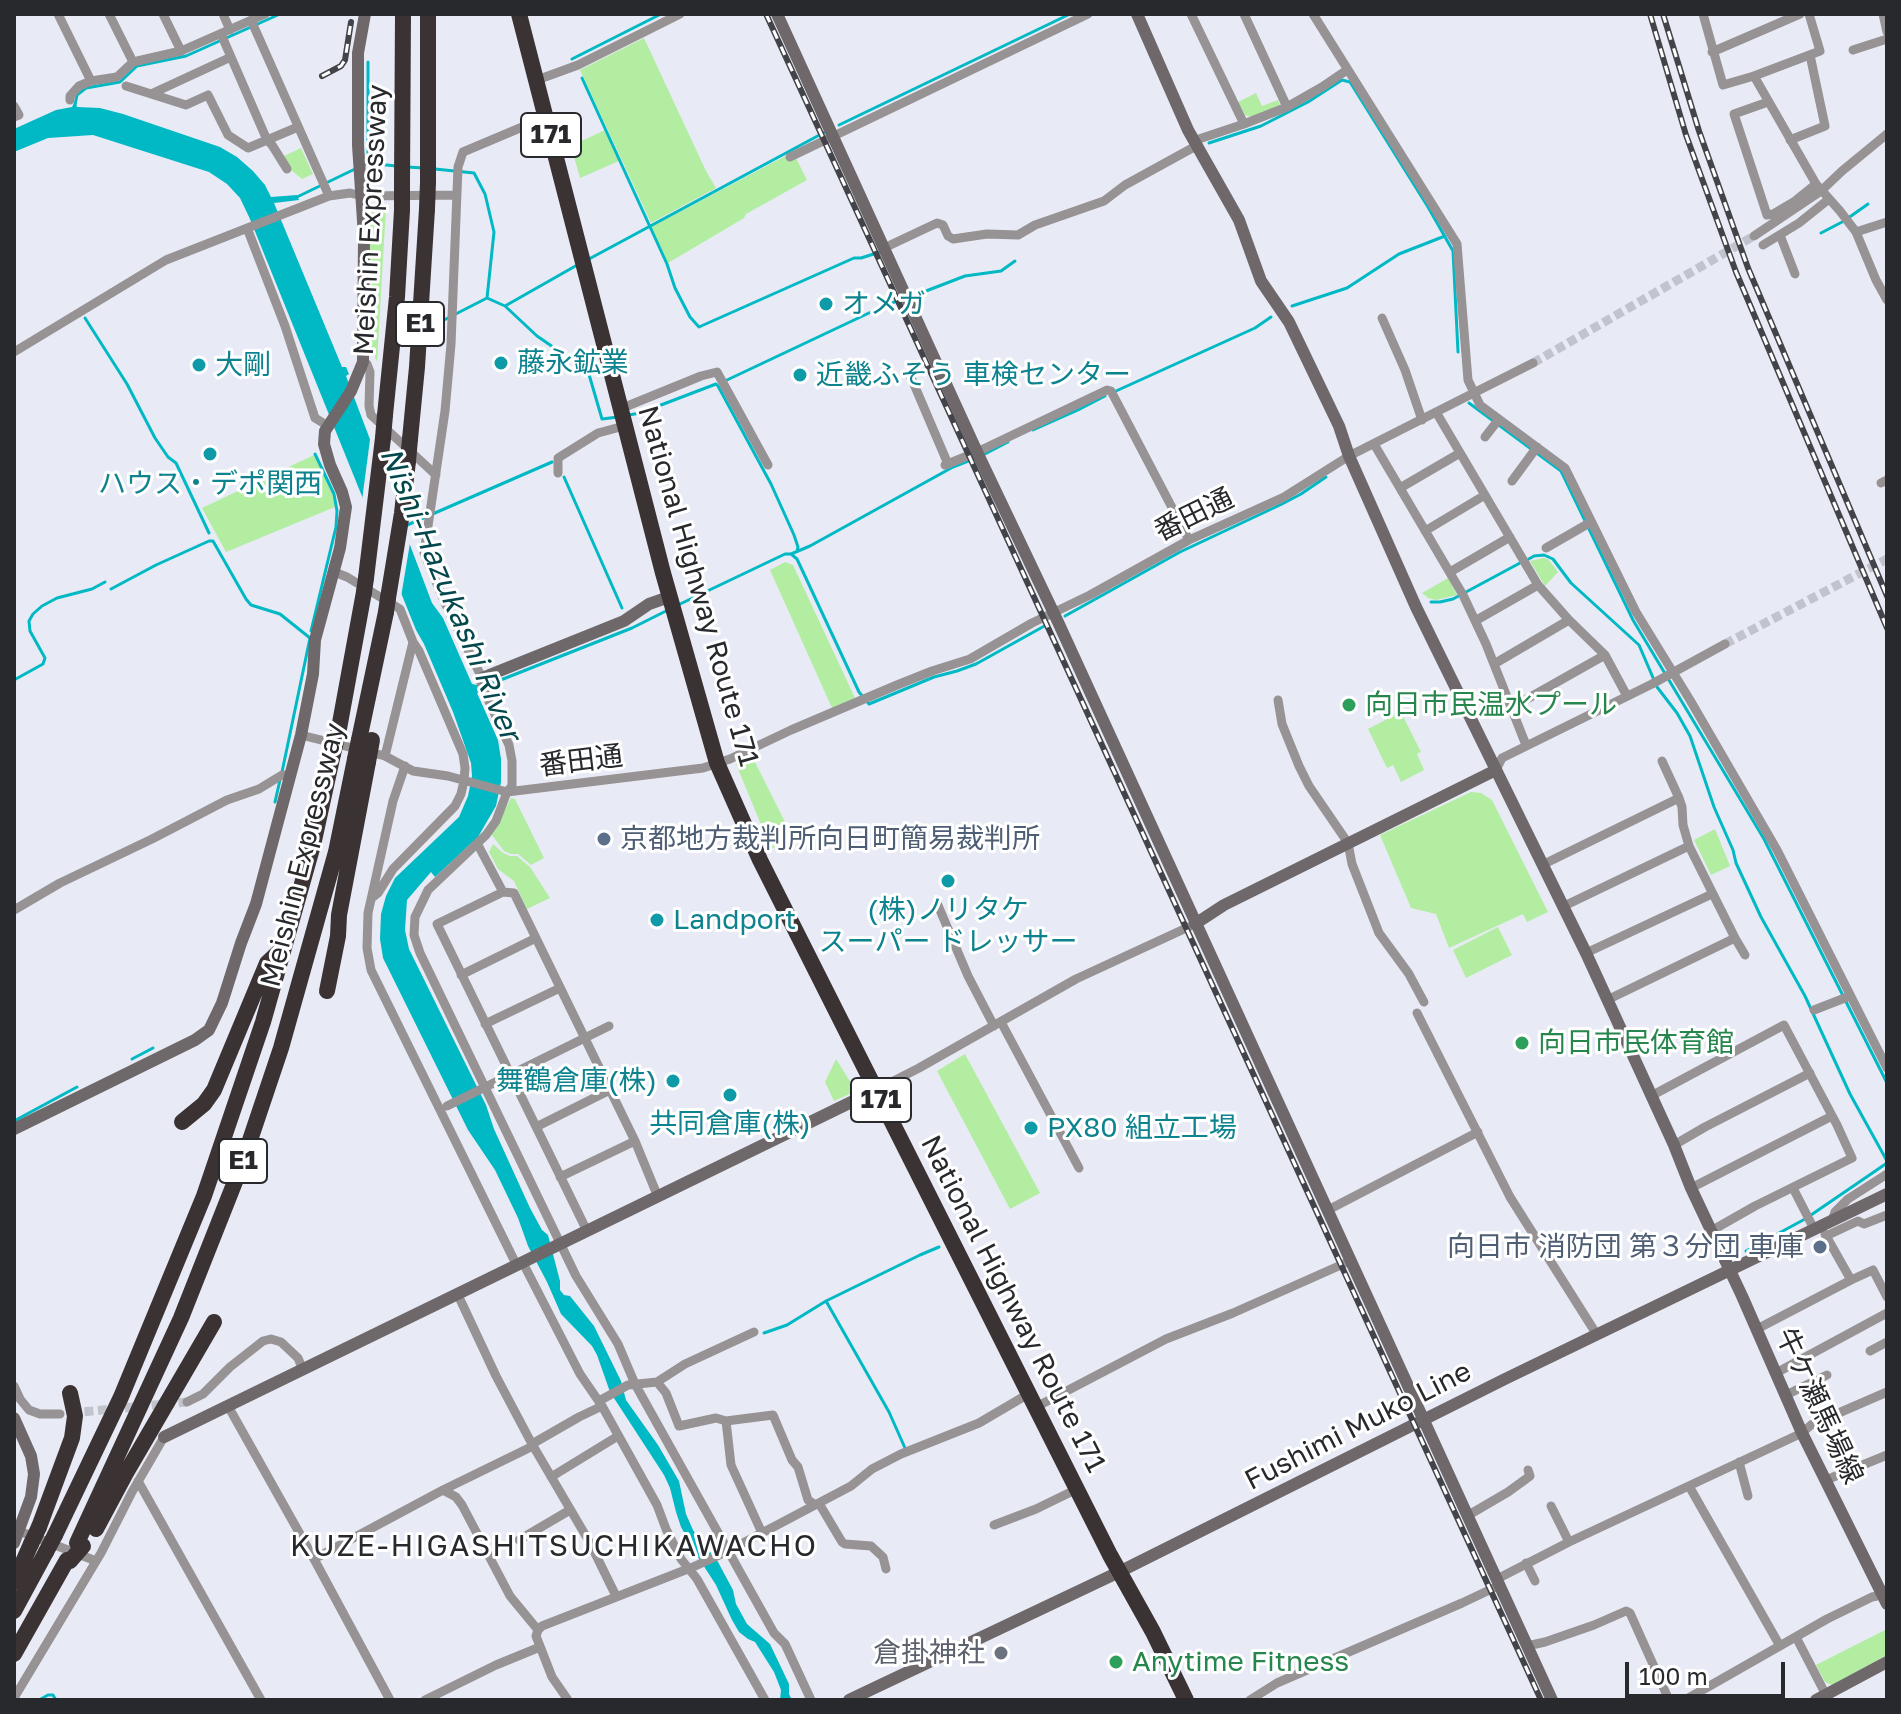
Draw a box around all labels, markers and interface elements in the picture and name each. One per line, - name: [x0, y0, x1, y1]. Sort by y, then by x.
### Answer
- street label: Meishin Expressway: [347, 84, 395, 356]
- road number: 171: [521, 113, 581, 157]
- place label: オメガ: [842, 287, 926, 321]
- marker: オメガ: [817, 295, 835, 313]
- road number: E1: [396, 302, 444, 346]
- place label: 藤永鉱業: [517, 346, 629, 380]
- place label: 大剛: [215, 348, 271, 382]
- marker: 藤永鉱業: [492, 354, 510, 372]
- marker: 大剛: [190, 356, 208, 374]
- place label: 近畿ふそう 車検センター: [816, 358, 1131, 392]
- marker: 近畿ふそう 車検センター: [791, 366, 809, 384]
- street label: National Highway Route 171: [630, 402, 766, 770]
- water label: Nishi-Hazukashi River: [372, 442, 528, 746]
- marker: ハウス・デポ関西: [201, 445, 219, 463]
- place label: ハウス・デポ関西: [98, 467, 322, 501]
- street label: 番田通: [1149, 481, 1239, 549]
- place label: 向日市民温水プール: [1365, 688, 1617, 722]
- marker: 向日市民温水プール: [1340, 696, 1358, 714]
- street label: Meishin Expressway: [254, 719, 352, 991]
- street label: 番田通: [537, 739, 625, 783]
- place label: 京都地方裁判所向日町簡易裁判所: [620, 822, 1040, 856]
- marker: 京都地方裁判所向日町簡易裁判所: [595, 830, 613, 848]
- marker: (株)ノリタケ スーパー ドレッサー: [939, 872, 957, 890]
- place label: (株)ノリタケ スーパー ドレッサー: [819, 893, 1077, 959]
- place label: Landport: [673, 903, 796, 937]
- marker: Landport: [648, 911, 666, 929]
- place label: 向日市民体育館: [1538, 1026, 1734, 1060]
- marker: 向日市民体育館: [1513, 1034, 1531, 1052]
- place label: 舞鶴倉庫(株): [496, 1064, 657, 1098]
- marker: 舞鶴倉庫(株): [664, 1072, 682, 1090]
- road number: 171: [851, 1078, 911, 1122]
- marker: 共同倉庫(株): [721, 1086, 739, 1104]
- place label: 共同倉庫(株): [649, 1107, 811, 1141]
- place label: PX80 組立工場: [1047, 1111, 1237, 1145]
- marker: PX80 組立工場: [1022, 1119, 1040, 1137]
- street label: National Highway Route 171: [913, 1130, 1113, 1478]
- road number: E1: [219, 1139, 267, 1183]
- place label: 向日市 消防団 第３分団 車庫: [1447, 1230, 1804, 1264]
- marker: 向日市 消防団 第３分団 車庫: [1811, 1238, 1829, 1256]
- street label: 牛ケ瀬馬場線: [1768, 1323, 1870, 1489]
- street label: Fushimi Muko Line: [1239, 1354, 1477, 1498]
- district label: KUZE-HIGASHITSUCHIKAWACHO: [290, 1528, 818, 1564]
- place label: 倉掛神社: [873, 1636, 985, 1670]
- marker: 倉掛神社: [992, 1644, 1010, 1662]
- place label: Anytime Fitness: [1132, 1645, 1349, 1679]
- scale bar: [1629, 1646, 1789, 1696]
- marker: Anytime Fitness: [1107, 1653, 1125, 1671]
- text: 100 m: [1639, 1661, 1708, 1690]

